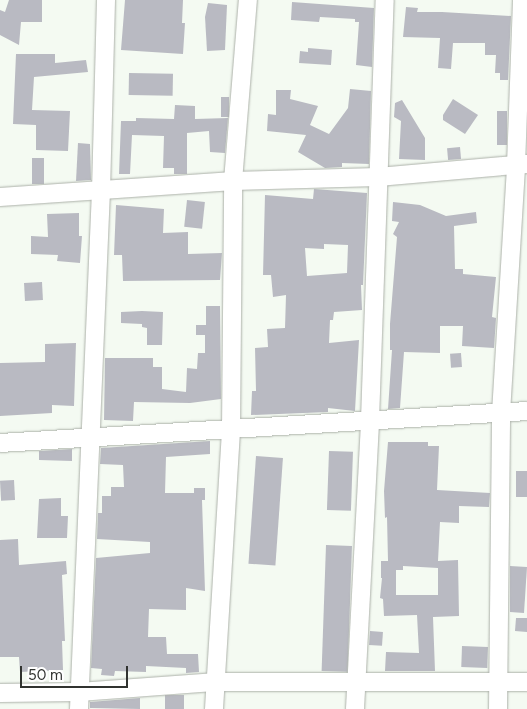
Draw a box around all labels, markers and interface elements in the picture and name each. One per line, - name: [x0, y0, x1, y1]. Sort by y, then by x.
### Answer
- scale bar: [22, 656, 130, 688]
- text: 50 m: [28, 666, 63, 684]

